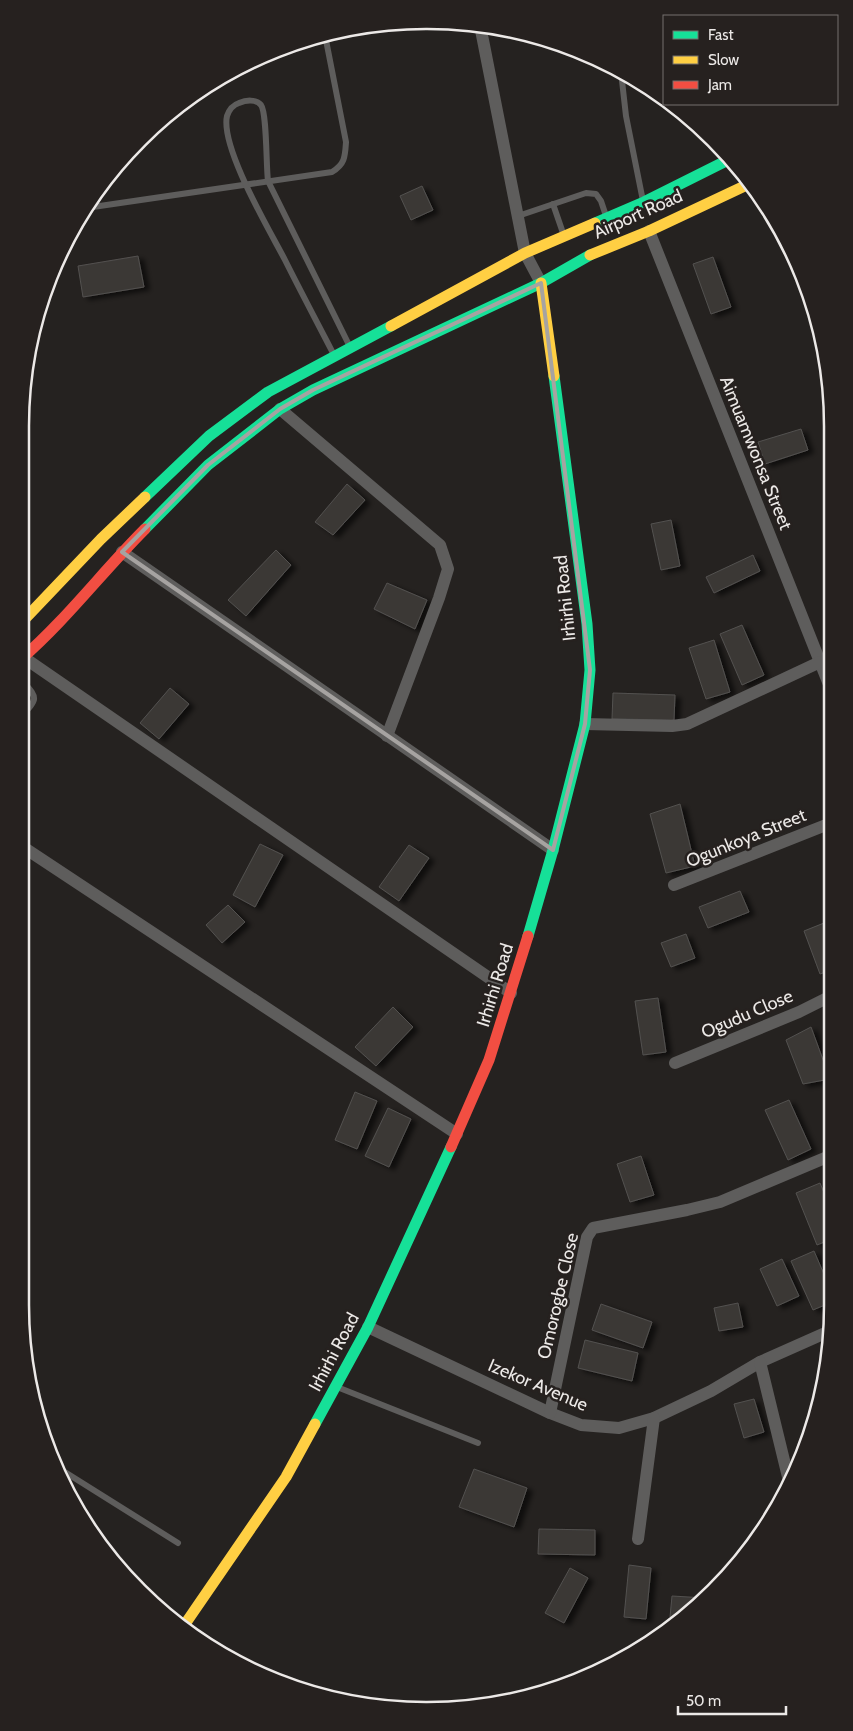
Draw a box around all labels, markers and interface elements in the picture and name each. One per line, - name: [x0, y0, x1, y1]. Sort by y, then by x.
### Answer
- legend: [663, 15, 838, 105]
- text: Fast: [708, 26, 733, 44]
- text: Slow: [708, 51, 739, 69]
- text: Jam: [707, 76, 732, 94]
- street label: Airport Road: [590, 185, 686, 243]
- street label: Aimuamwonsa Street: [715, 373, 797, 533]
- street label: Irhirhi Road: [550, 554, 580, 642]
- street label: Ogunkoya Street: [683, 804, 809, 872]
- street label: Irhirhi Road: [472, 941, 518, 1029]
- street label: Ogudu Close: [698, 985, 796, 1043]
- street label: Omorogbe Close: [533, 1231, 583, 1361]
- street label: Irhirhi Road: [304, 1309, 364, 1395]
- street label: Izekor Avenue: [485, 1354, 591, 1416]
- scale bar: [678, 1684, 786, 1716]
- text: 50 m: [686, 1692, 721, 1710]

